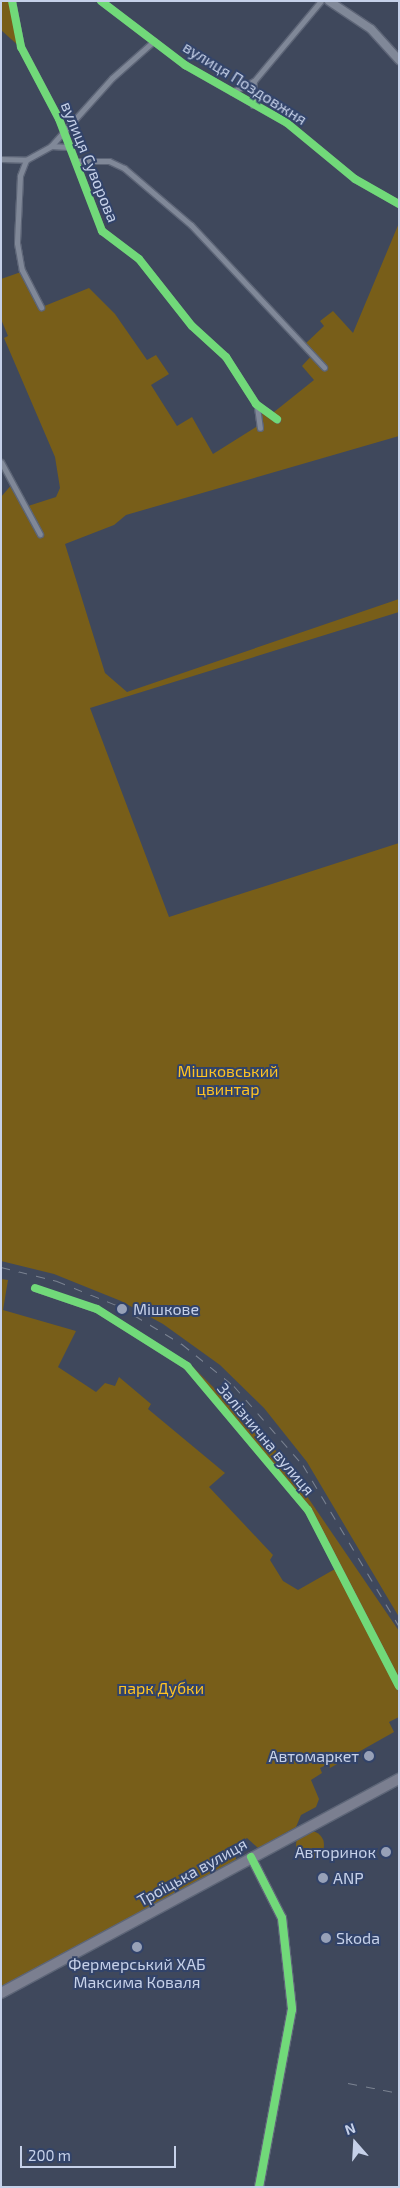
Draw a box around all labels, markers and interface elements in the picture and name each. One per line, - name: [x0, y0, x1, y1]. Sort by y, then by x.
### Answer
- street label: вулиця Поздовжня: [180, 37, 310, 129]
- street label: вулиця Суворова: [57, 99, 123, 225]
- park label: Мішковський цвинтар: [178, 1061, 278, 1099]
- place label: Мішкове: [133, 1299, 199, 1319]
- marker: Мішкове: [115, 1302, 129, 1316]
- street label: Залізнична вулиця: [213, 1379, 319, 1499]
- park label: парк Дубки: [118, 1678, 204, 1698]
- place label: Автомаркет: [269, 1746, 359, 1766]
- marker: Автомаркет: [363, 1750, 375, 1762]
- street label: Троїцька вулиця: [134, 1834, 250, 1910]
- place label: Авторинок: [295, 1842, 376, 1862]
- marker: Авторинок: [380, 1846, 392, 1858]
- place label: ANP: [333, 1868, 364, 1888]
- marker: ANP: [317, 1872, 329, 1884]
- place label: Skoda: [336, 1928, 380, 1948]
- marker: Skoda: [320, 1932, 332, 1944]
- marker: Фермерський ХАБ Максима Коваля: [131, 1941, 143, 1953]
- place label: Фермерський ХАБ Максима Коваля: [68, 1954, 206, 1992]
- north arrow: [330, 2118, 380, 2168]
- text: N: [342, 2119, 357, 2138]
- scale bar: [22, 2136, 179, 2168]
- text: 200 m: [28, 2146, 71, 2164]

